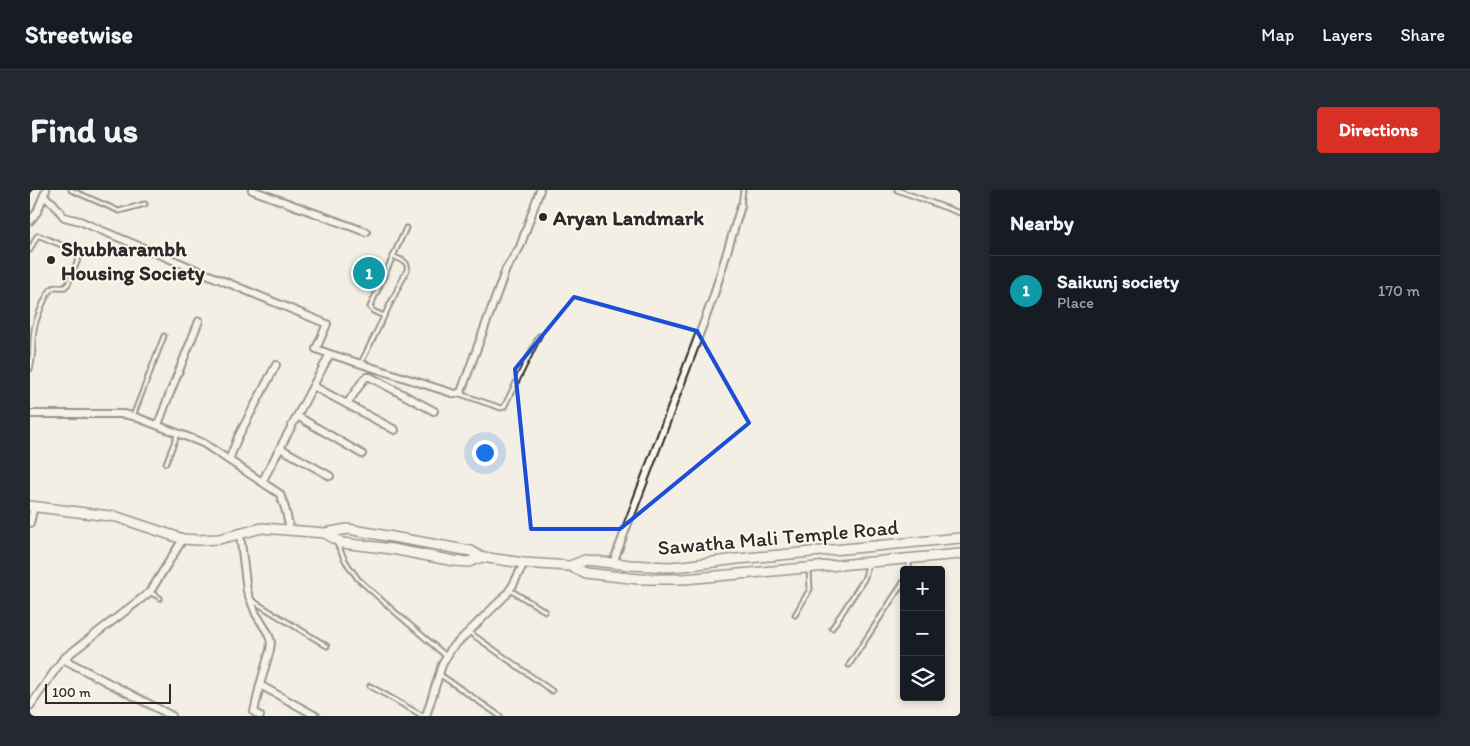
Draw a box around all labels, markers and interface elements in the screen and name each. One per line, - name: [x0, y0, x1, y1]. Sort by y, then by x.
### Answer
- text: Streetwise: [25, 20, 133, 49]
- text: Map: [1261, 24, 1294, 46]
- text: Layers: [1322, 24, 1372, 46]
- text: Share: [1400, 24, 1445, 46]
- button: Directions: [1317, 107, 1440, 153]
- text: Find us: [30, 109, 138, 151]
- place label: Aryan Landmark: [552, 205, 704, 231]
- text: Nearby: [1010, 210, 1074, 235]
- marker: Aryan Landmark: [537, 211, 549, 223]
- place label: Shubharambh Housing Society: [61, 236, 206, 286]
- marker: Shubharambh Housing Society: [45, 254, 57, 266]
- pin: 1: [353, 254, 385, 292]
- text: Saikunj society: [1057, 270, 1179, 293]
- text: 1: [1022, 281, 1030, 300]
- text: 170 m: [1378, 281, 1420, 300]
- text: Place: [1057, 293, 1094, 312]
- your location: [472, 440, 498, 466]
- street label: Sawatha Mali Temple Road: [657, 514, 899, 560]
- map controls: [900, 566, 945, 701]
- button: +: [900, 566, 945, 611]
- button: −: [900, 611, 945, 656]
- button: layers: [900, 656, 945, 701]
- scale bar: [45, 681, 171, 704]
- text: 100 m: [52, 684, 91, 701]

